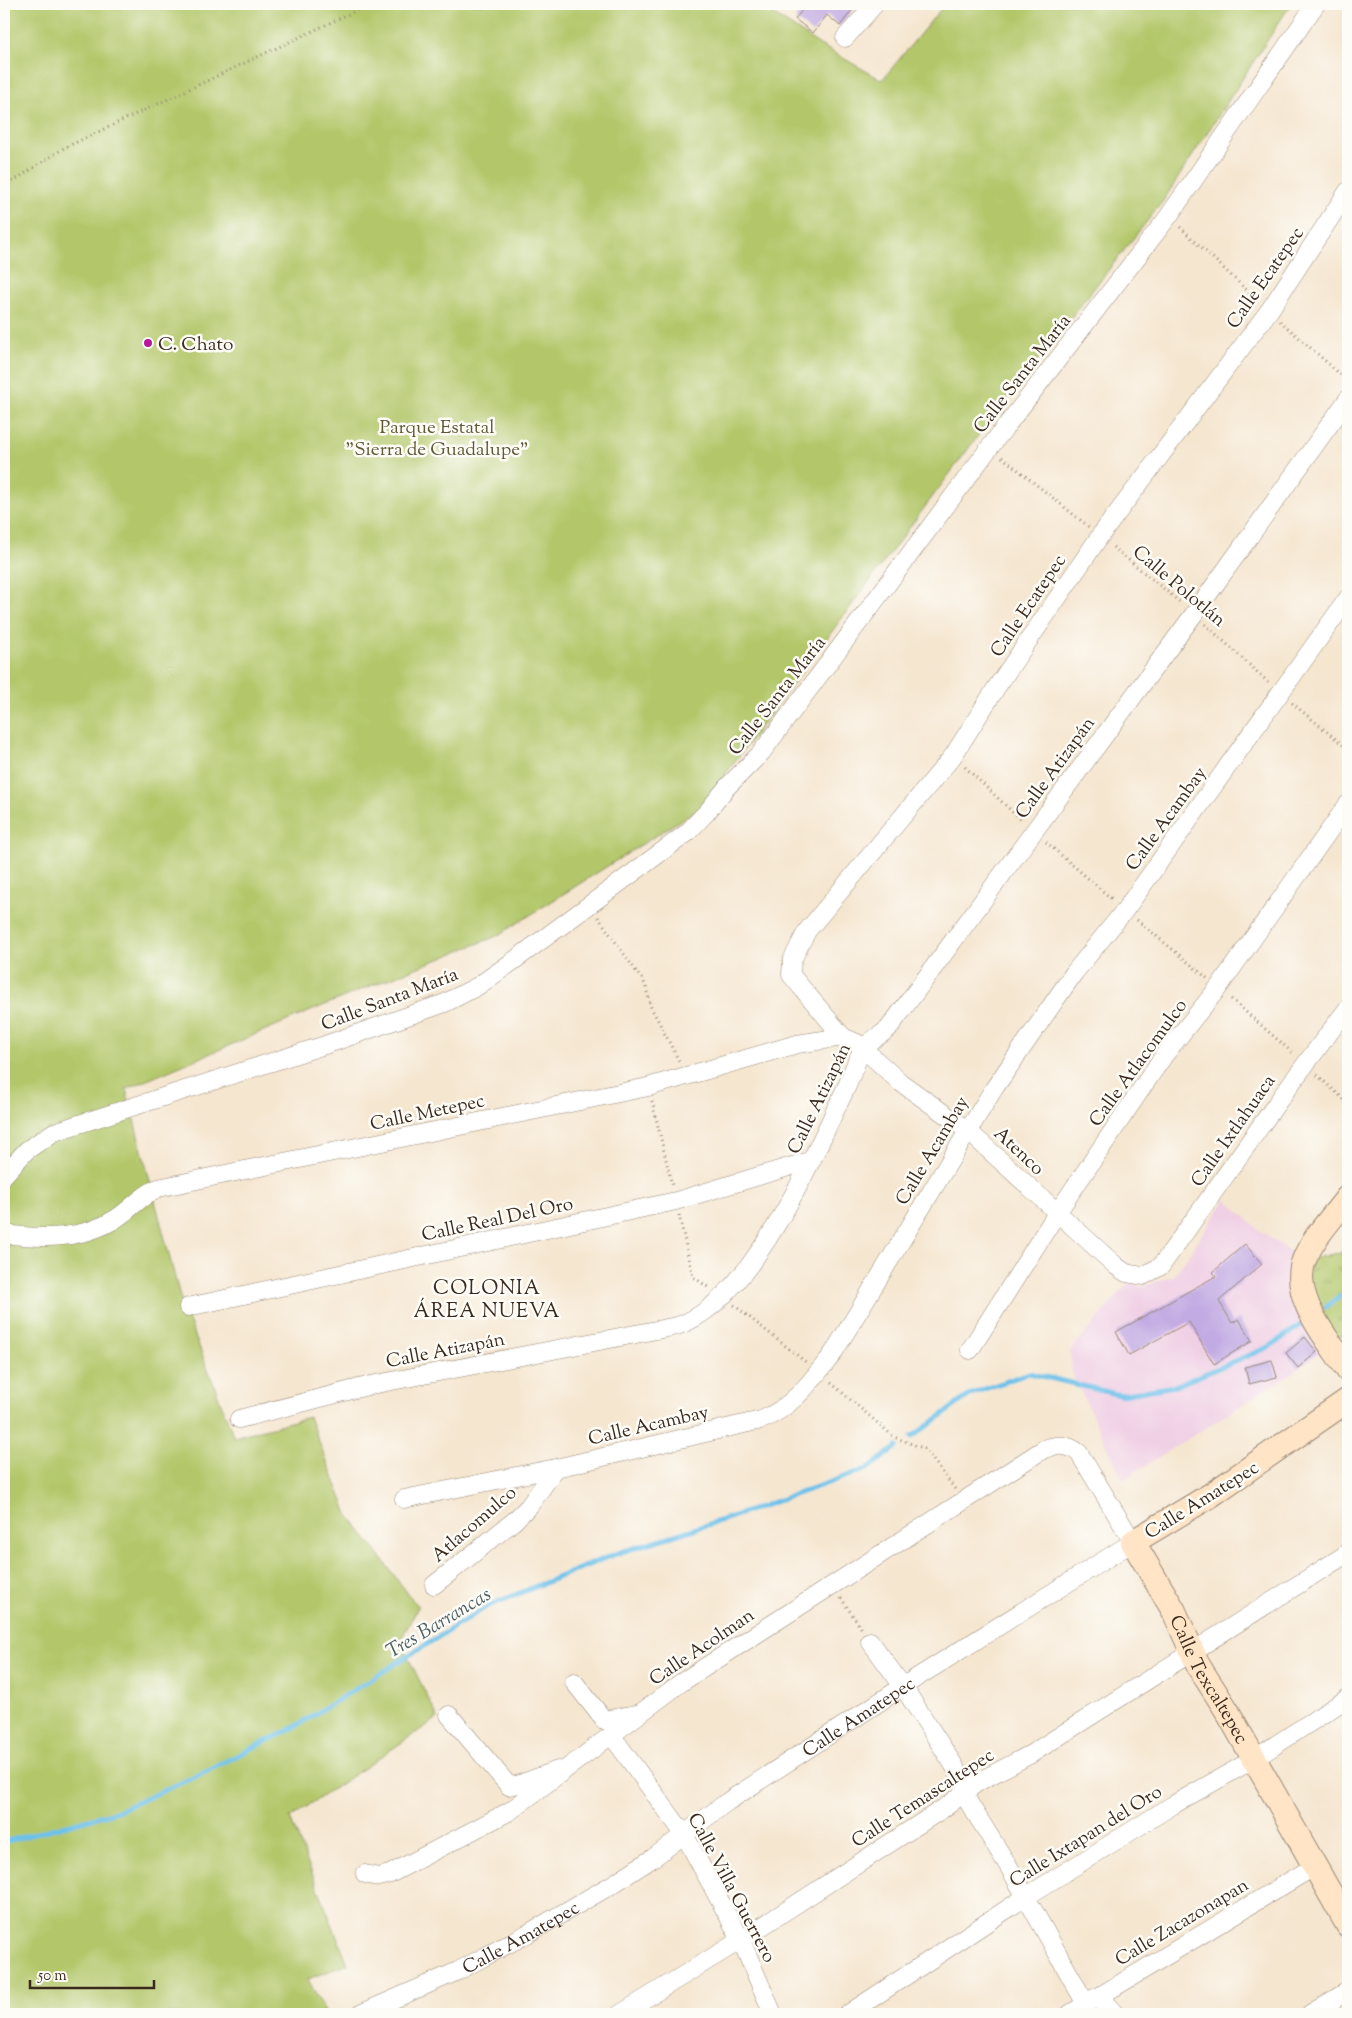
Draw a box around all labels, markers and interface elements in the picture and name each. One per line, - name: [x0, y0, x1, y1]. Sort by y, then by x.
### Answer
- street label: Calle Ecatepec: [1221, 222, 1311, 335]
- street label: Calle Santa María: [968, 309, 1078, 440]
- place label: C. Chato: [158, 332, 233, 359]
- marker: C. Chato: [142, 337, 154, 349]
- park label: Parque Estatal "Sierra de Guadalupe": [345, 415, 529, 464]
- street label: Calle Polotlán: [1126, 540, 1231, 634]
- street label: Calle Ecatepec: [985, 549, 1074, 663]
- street label: Calle Santa María: [723, 631, 833, 762]
- street label: Calle Atizapán: [1010, 712, 1102, 825]
- street label: Calle Acambay: [1120, 761, 1214, 877]
- street label: Calle Santa María: [317, 962, 463, 1039]
- street label: Calle Atlacomulco: [1083, 994, 1195, 1133]
- street label: Calle Atizapán: [782, 1039, 859, 1159]
- street label: Calle Ixtlahuaca: [1185, 1069, 1283, 1193]
- street label: Calle Metepec: [368, 1088, 488, 1139]
- street label: Calle Acambay: [890, 1091, 977, 1211]
- street label: Atenco: [987, 1121, 1050, 1182]
- street label: Calle Real Del Oro: [419, 1191, 576, 1250]
- district label: COLONIA ÁREA NUEVA: [413, 1275, 561, 1327]
- street label: Calle Atizapán: [384, 1327, 507, 1376]
- street label: Calle Acambay: [586, 1399, 712, 1453]
- street label: Calle Amatepec: [1140, 1455, 1265, 1547]
- street label: Atlacomulco: [426, 1480, 523, 1570]
- water label: Tres Barrancas: [381, 1581, 498, 1667]
- street label: Calle Acolman: [644, 1603, 760, 1693]
- street label: Calle Texcaltepec: [1162, 1611, 1254, 1750]
- street label: Calle Amatepec: [798, 1671, 922, 1765]
- street label: Calle Temascaltepec: [847, 1743, 1000, 1855]
- street label: Calle Ixtapan del Oro: [1005, 1779, 1168, 1895]
- street label: Calle Villa Guerrero: [680, 1809, 782, 1968]
- street label: Calle Zacazonapan: [1110, 1873, 1254, 1974]
- street label: Calle Amatepec: [458, 1895, 585, 1982]
- scale bar: [30, 1958, 154, 1990]
- text: 50 m: [37, 1966, 67, 1987]

